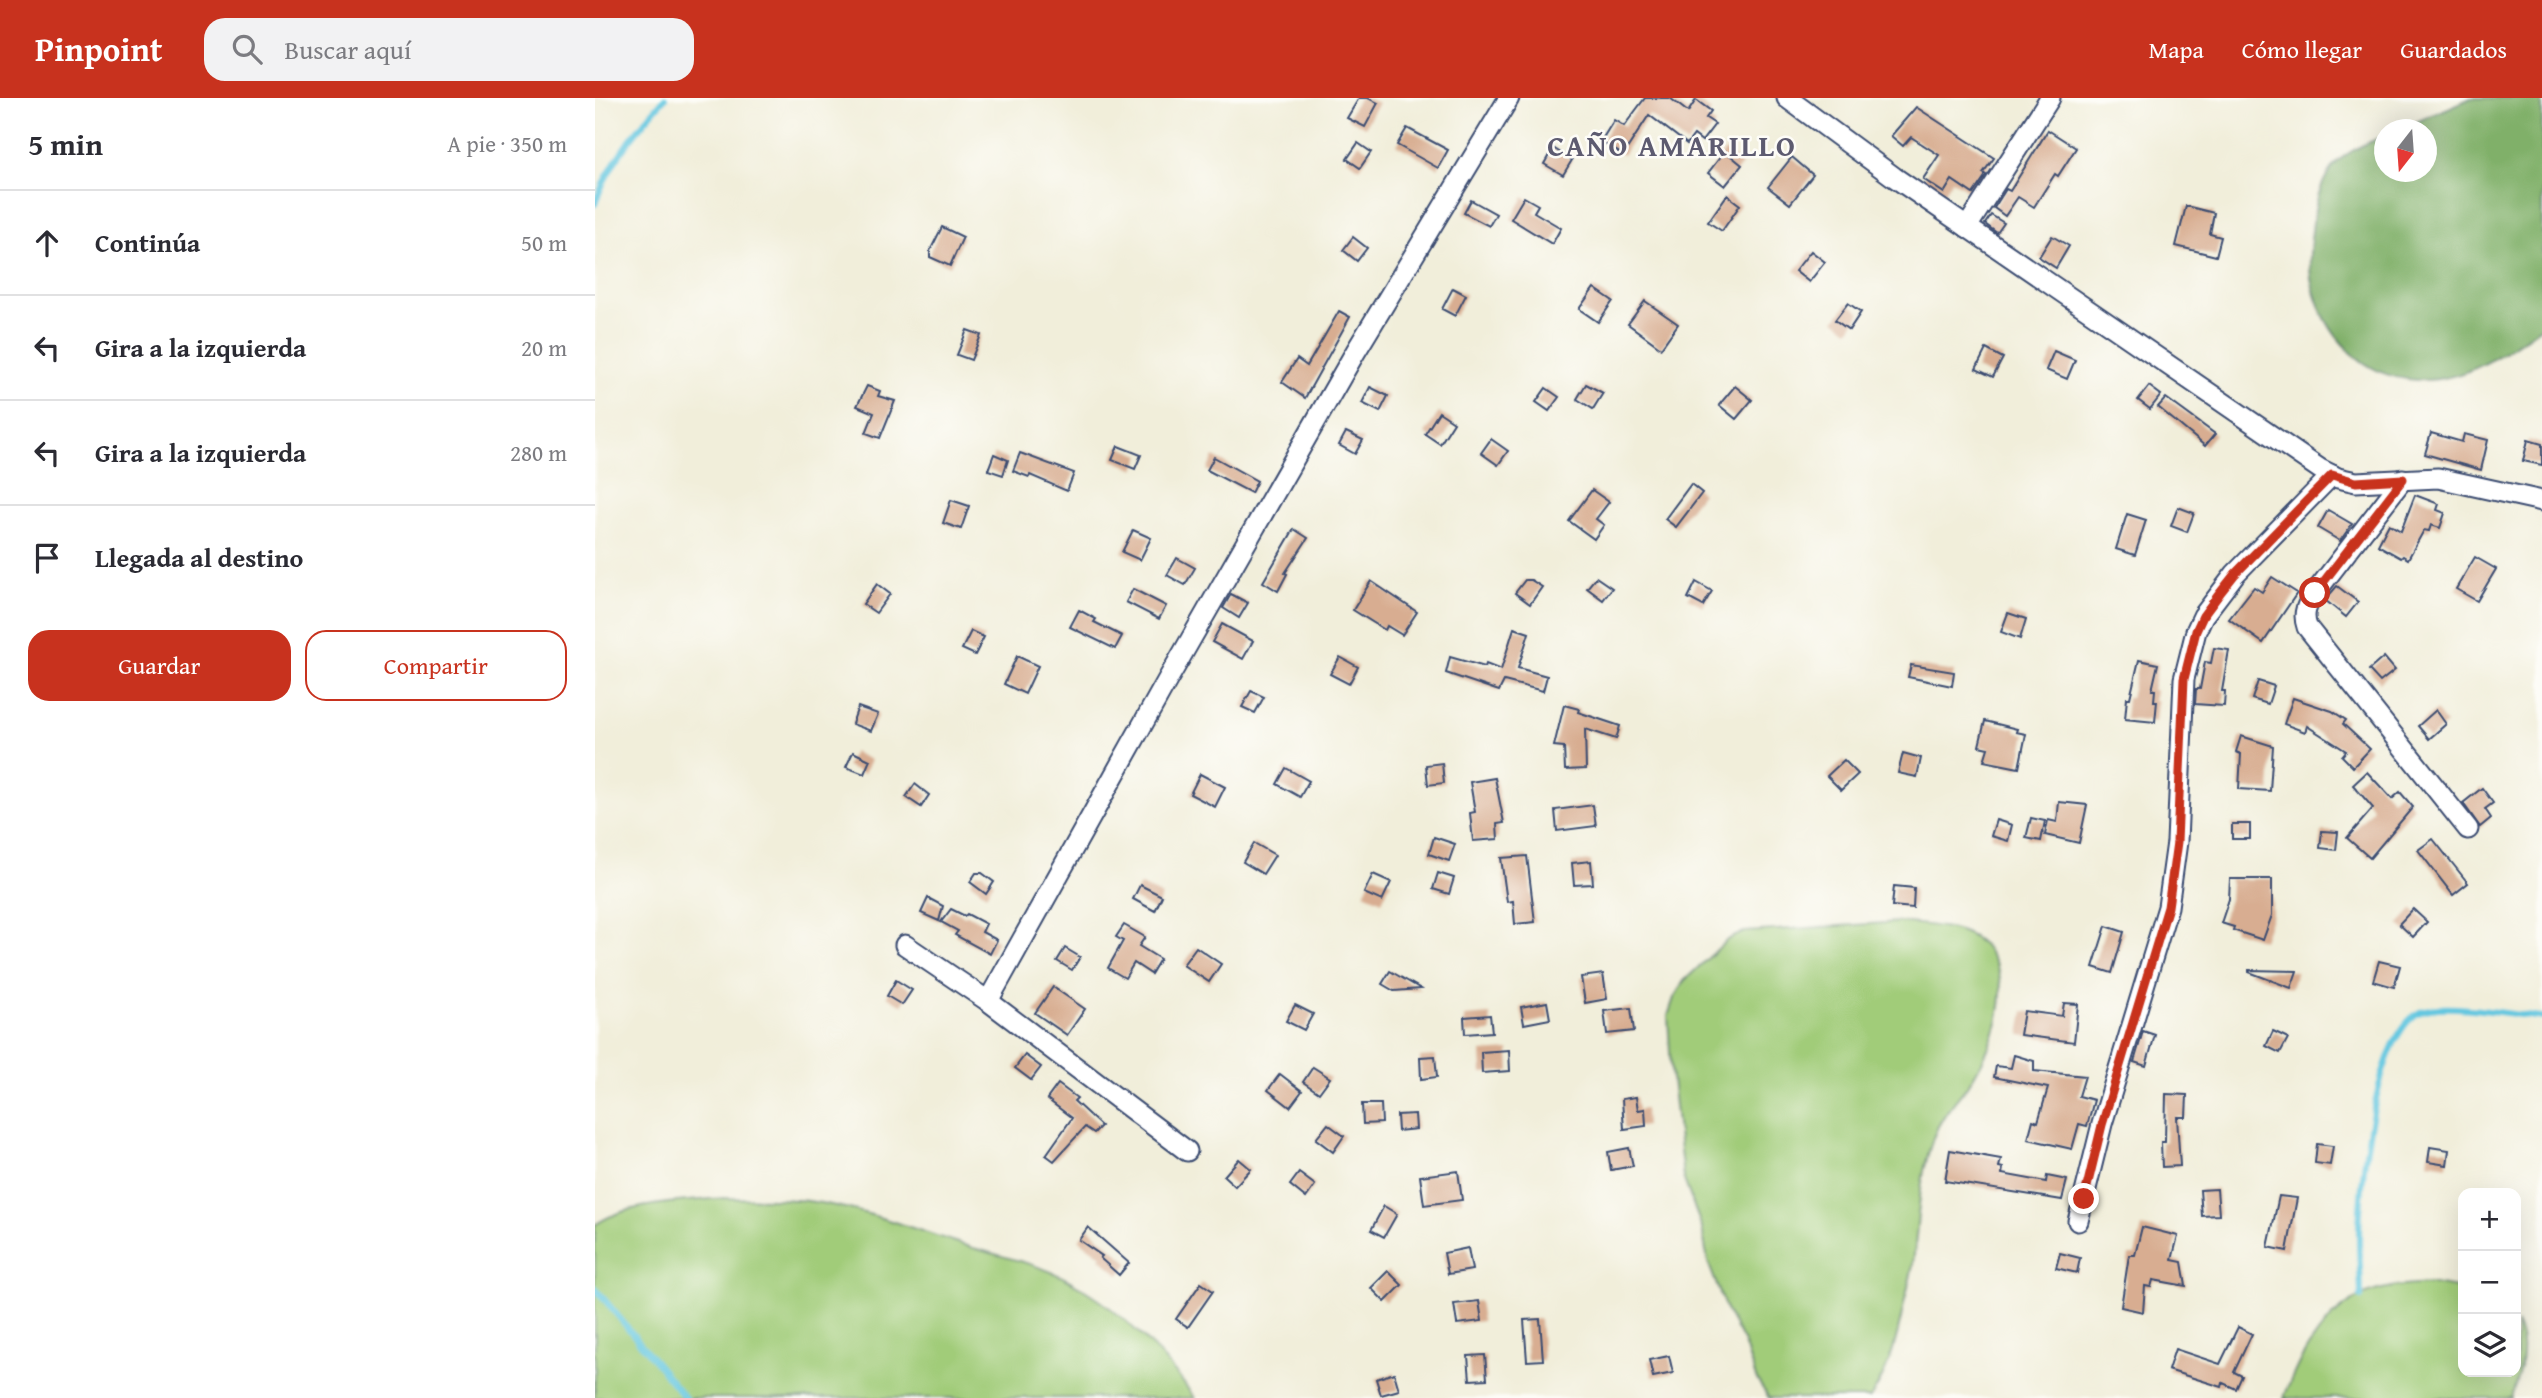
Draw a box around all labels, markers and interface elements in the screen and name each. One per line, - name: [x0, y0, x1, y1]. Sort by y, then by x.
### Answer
- search box: [204, 18, 694, 81]
- text: Pinpoint: [35, 25, 162, 73]
- icon: search: [228, 30, 266, 68]
- text: Buscar aquí: [284, 30, 411, 69]
- text: Mapa: [2148, 32, 2204, 67]
- text: Cómo llegar: [2242, 32, 2362, 67]
- text: Guardados: [2400, 32, 2507, 67]
- north arrow: [2374, 119, 2437, 182]
- text: 5 min: [28, 122, 103, 166]
- district label: CAÑO AMARILLO: [1547, 123, 1797, 167]
- text: A pie · 350 m: [447, 127, 567, 160]
- text: Continúa: [95, 223, 200, 262]
- icon: ahead: [28, 224, 66, 262]
- text: 50 m: [521, 226, 567, 259]
- text: Gira a la izquierda: [95, 328, 306, 367]
- icon: left: [28, 329, 66, 367]
- text: 20 m: [521, 331, 567, 364]
- text: Gira a la izquierda: [95, 433, 306, 472]
- icon: left: [28, 434, 66, 472]
- text: 280 m: [510, 436, 567, 469]
- text: Llegada al destino: [95, 538, 303, 577]
- icon: arrive: [28, 539, 66, 577]
- route start: [2299, 577, 2330, 608]
- button: Guardar: [28, 630, 291, 701]
- button: Compartir: [305, 630, 567, 701]
- route end: [2068, 1183, 2099, 1214]
- map controls: [2458, 1188, 2521, 1377]
- button: +: [2458, 1188, 2521, 1251]
- button: −: [2458, 1251, 2521, 1314]
- button: layers: [2458, 1314, 2521, 1377]

